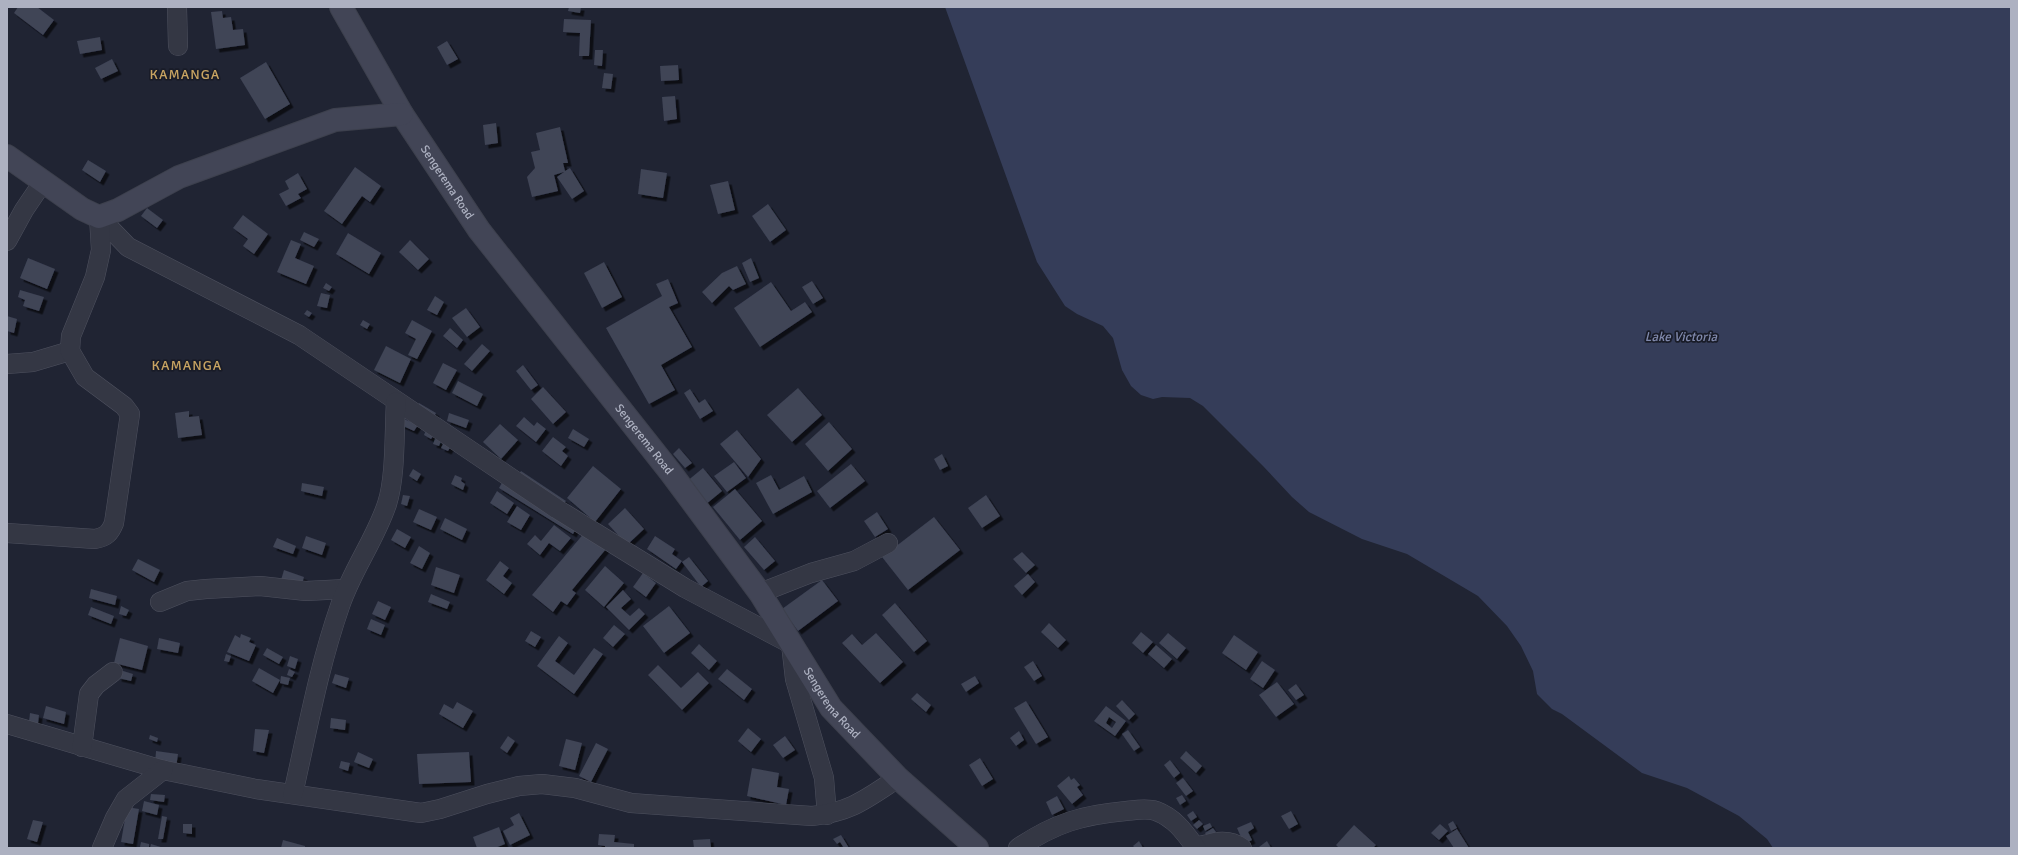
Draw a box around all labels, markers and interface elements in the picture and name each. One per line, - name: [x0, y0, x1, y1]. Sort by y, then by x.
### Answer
- district label: KAMANGA: [150, 66, 220, 83]
- street label: Sengerema Road: [417, 143, 477, 222]
- water label: Lake Victoria: [1645, 329, 1718, 345]
- district label: KAMANGA: [152, 357, 222, 374]
- street label: Sengerema Road: [611, 401, 676, 478]
- street label: Sengerema Road: [800, 665, 863, 742]

